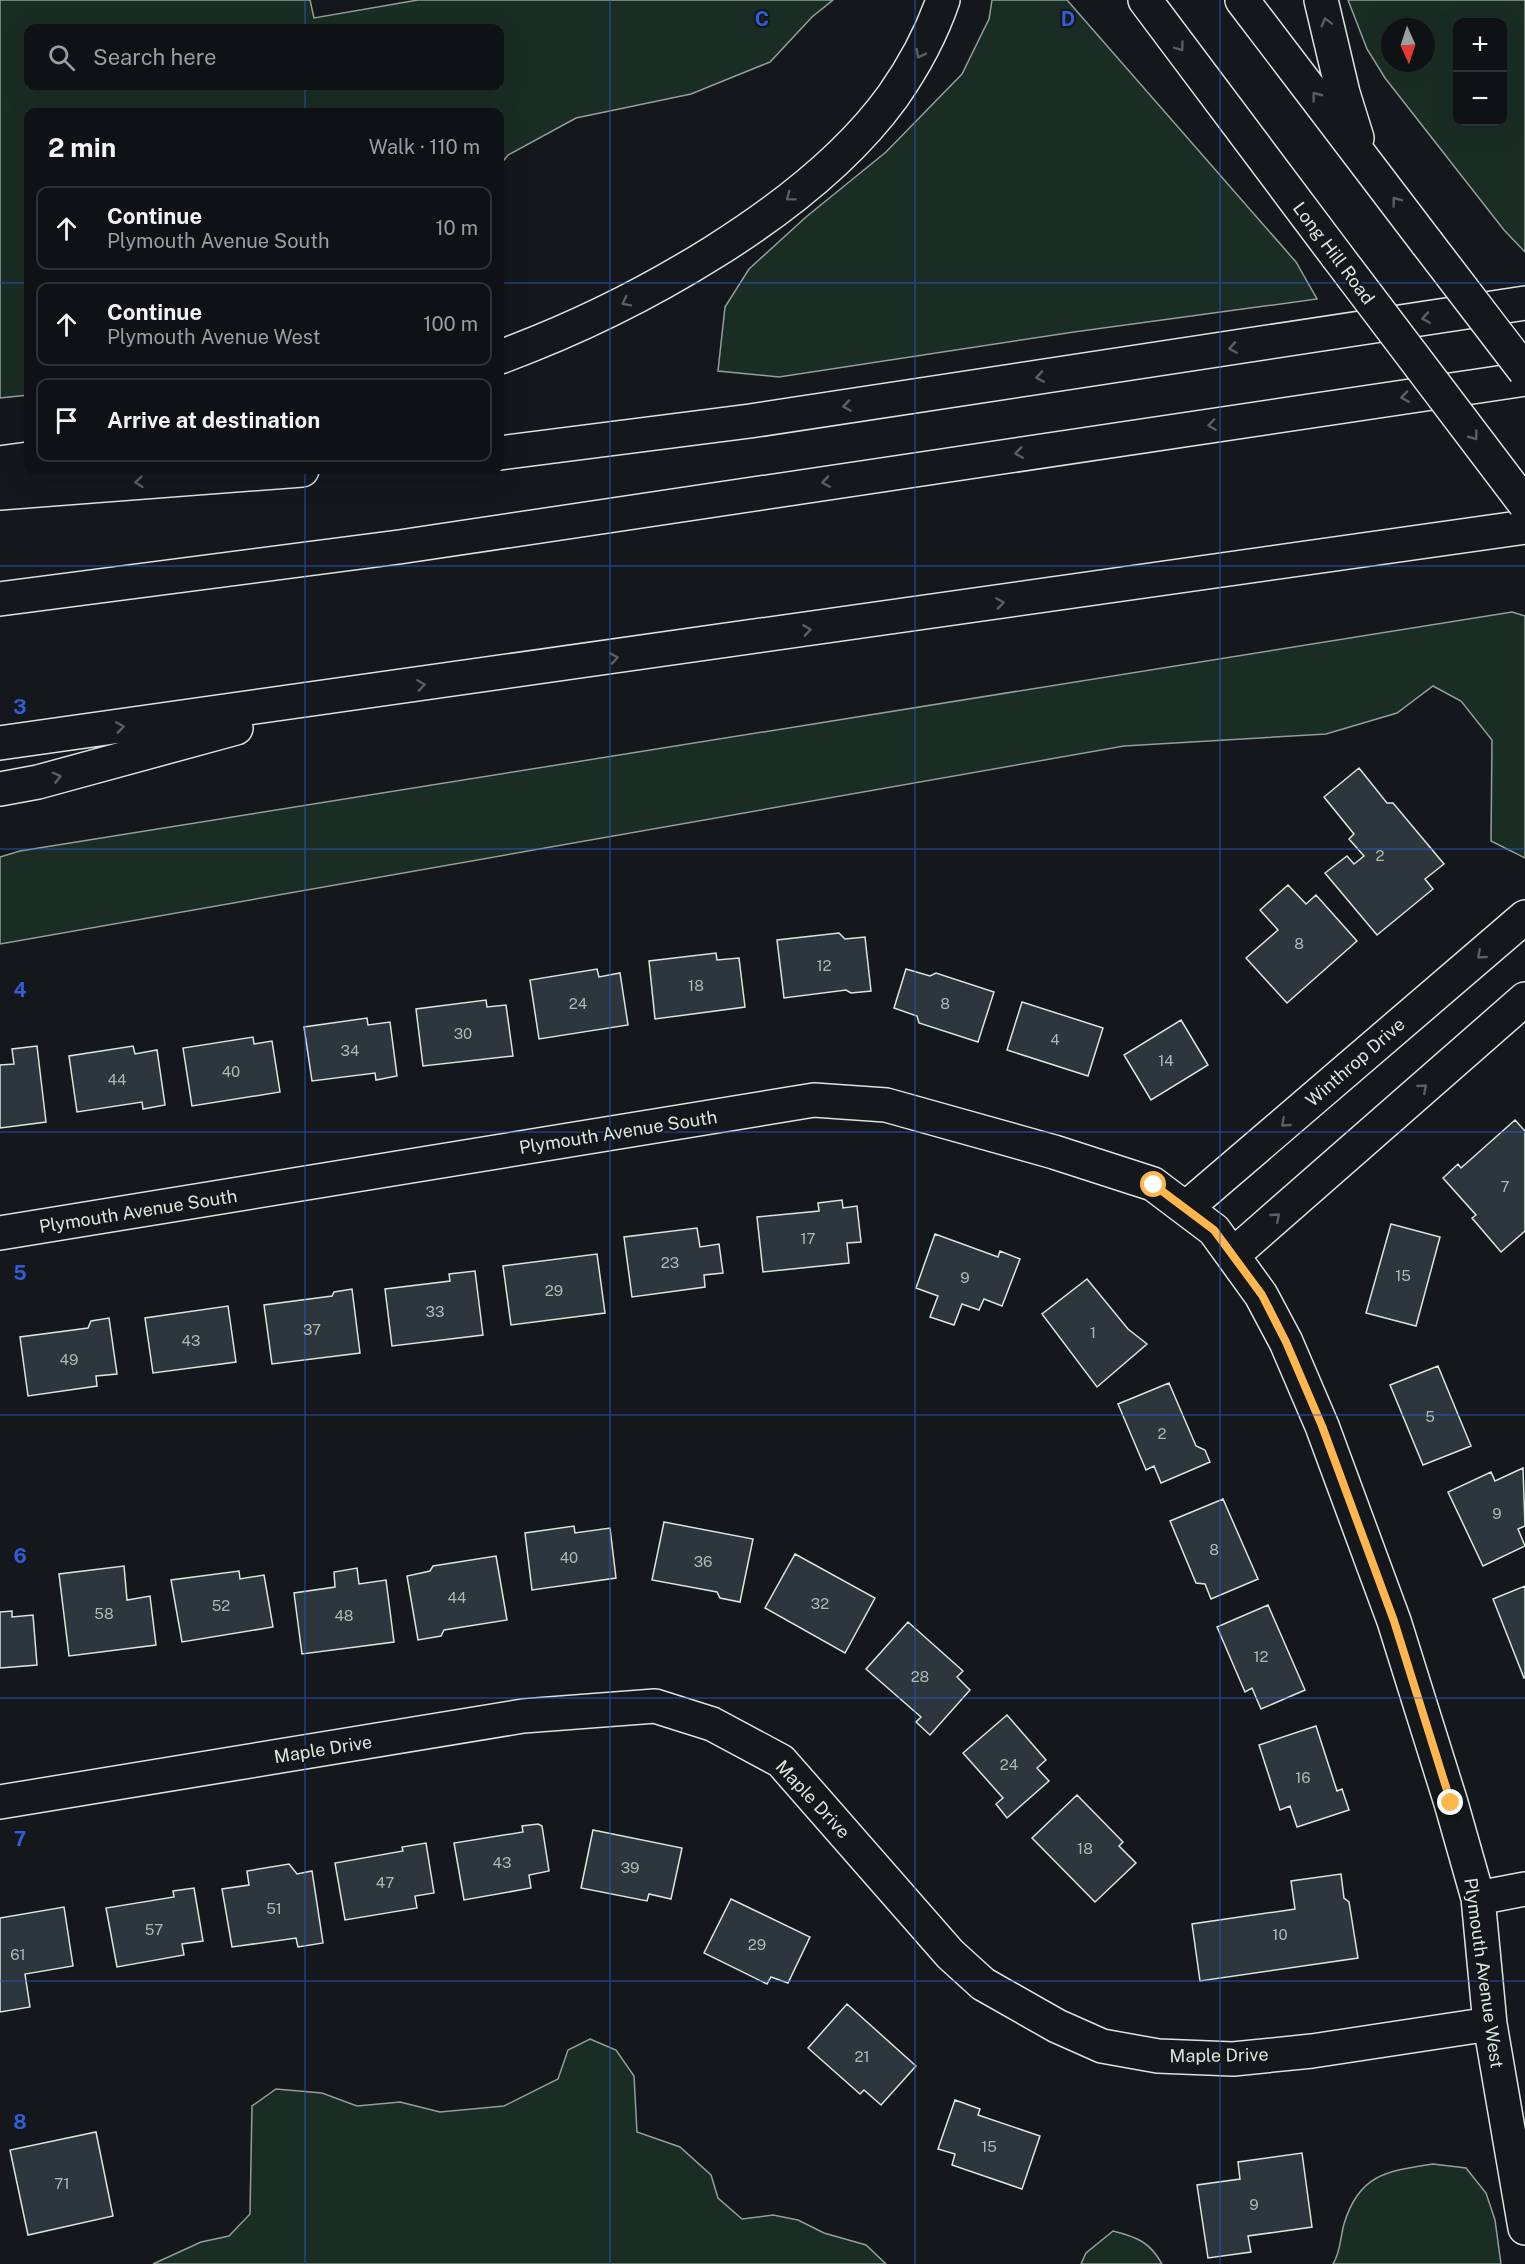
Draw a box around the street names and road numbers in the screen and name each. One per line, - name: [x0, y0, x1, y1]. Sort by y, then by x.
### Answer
- street label: Long Hill Road: [1289, 198, 1379, 308]
- street label: Winthrop Drive: [1301, 1013, 1409, 1111]
- street label: Plymouth Avenue South: [517, 1106, 719, 1158]
- street label: Plymouth Avenue South: [37, 1185, 239, 1237]
- street label: Maple Drive: [272, 1731, 374, 1767]
- street label: Maple Drive: [772, 1756, 854, 1842]
- street label: Plymouth Avenue West: [1460, 1876, 1508, 2070]
- street label: Maple Drive: [1169, 2044, 1269, 2066]

